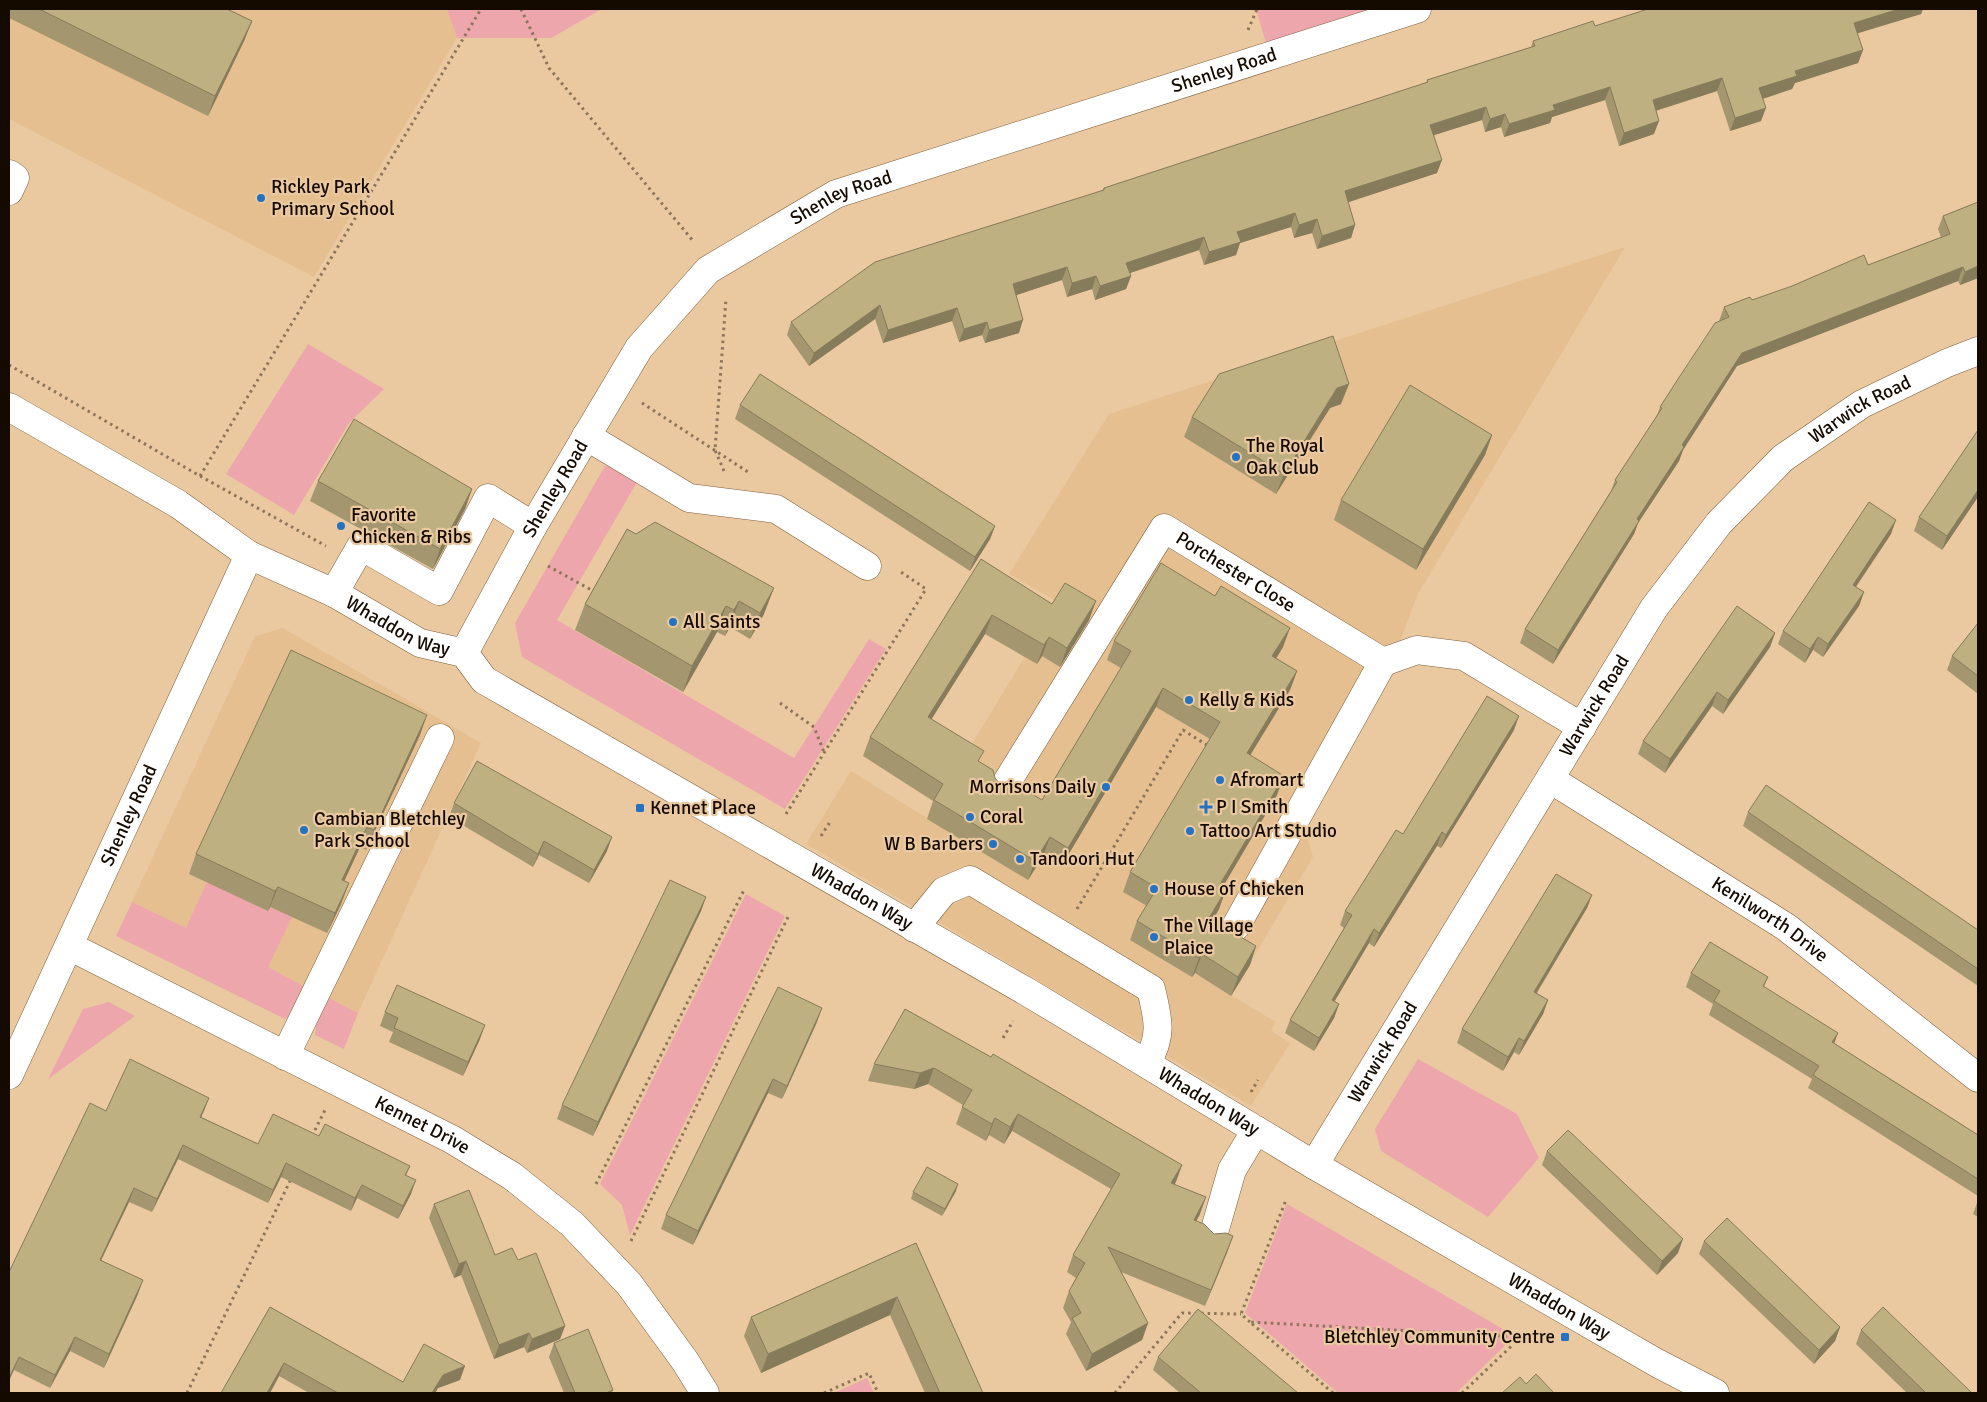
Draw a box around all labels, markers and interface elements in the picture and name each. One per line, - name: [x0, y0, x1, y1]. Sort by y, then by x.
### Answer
- street label: Shenley Road: [1168, 42, 1280, 98]
- street label: Shenley Road: [786, 165, 895, 231]
- place label: Rickley Park Primary School: [271, 175, 394, 221]
- marker: Rickley Park Primary School: [255, 192, 267, 204]
- street label: Warwick Road: [1804, 370, 1915, 449]
- place label: The Royal Oak Club: [1246, 434, 1324, 480]
- street label: Shenley Road: [517, 436, 594, 542]
- marker: The Royal Oak Club: [1230, 451, 1242, 463]
- place label: Favorite Chicken & Ribs: [351, 503, 471, 549]
- marker: Favorite Chicken & Ribs: [335, 520, 347, 532]
- street label: Porchester Close: [1171, 526, 1300, 617]
- street label: Whaddon Way: [341, 590, 452, 661]
- place label: All Saints: [683, 610, 760, 634]
- marker: All Saints: [667, 616, 679, 628]
- street label: Warwick Road: [1554, 650, 1635, 761]
- place label: Kelly & Kids: [1199, 688, 1294, 712]
- marker: Kelly & Kids: [1183, 694, 1195, 706]
- street label: Shenley Road: [95, 761, 163, 870]
- place label: Afromart: [1230, 768, 1304, 792]
- marker: Afromart: [1214, 774, 1226, 786]
- place label: Morrisons Daily: [969, 775, 1096, 799]
- marker: Morrisons Daily: [1100, 781, 1112, 793]
- place label: P I Smith: [1216, 795, 1288, 819]
- place label: Kennet Place: [650, 796, 756, 820]
- marker: P I Smith: [1200, 801, 1212, 813]
- marker: Kennet Place: [634, 802, 646, 814]
- place label: Coral: [980, 805, 1023, 829]
- place label: Cambian Bletchley Park School: [314, 807, 465, 853]
- marker: Coral: [964, 811, 976, 823]
- place label: Tattoo Art Studio: [1200, 819, 1337, 843]
- marker: Cambian Bletchley Park School: [298, 824, 310, 836]
- marker: Tattoo Art Studio: [1184, 825, 1196, 837]
- place label: W B Barbers: [884, 832, 983, 856]
- marker: W B Barbers: [987, 838, 999, 850]
- place label: Tandoori Hut: [1030, 847, 1135, 871]
- marker: Tandoori Hut: [1014, 853, 1026, 865]
- street label: Whaddon Way: [806, 858, 917, 936]
- street label: Kenilworth Drive: [1707, 871, 1833, 968]
- place label: House of Chicken: [1164, 877, 1304, 901]
- marker: House of Chicken: [1148, 883, 1160, 895]
- place label: The Village Plaice: [1164, 914, 1254, 960]
- marker: The Village Plaice: [1148, 931, 1160, 943]
- street label: Warwick Road: [1343, 997, 1423, 1108]
- street label: Whaddon Way: [1154, 1062, 1264, 1141]
- street label: Kennet Drive: [371, 1090, 474, 1160]
- street label: Whaddon Way: [1504, 1268, 1615, 1346]
- place label: Bletchley Community Centre: [1324, 1325, 1555, 1349]
- marker: Bletchley Community Centre: [1559, 1331, 1571, 1343]

